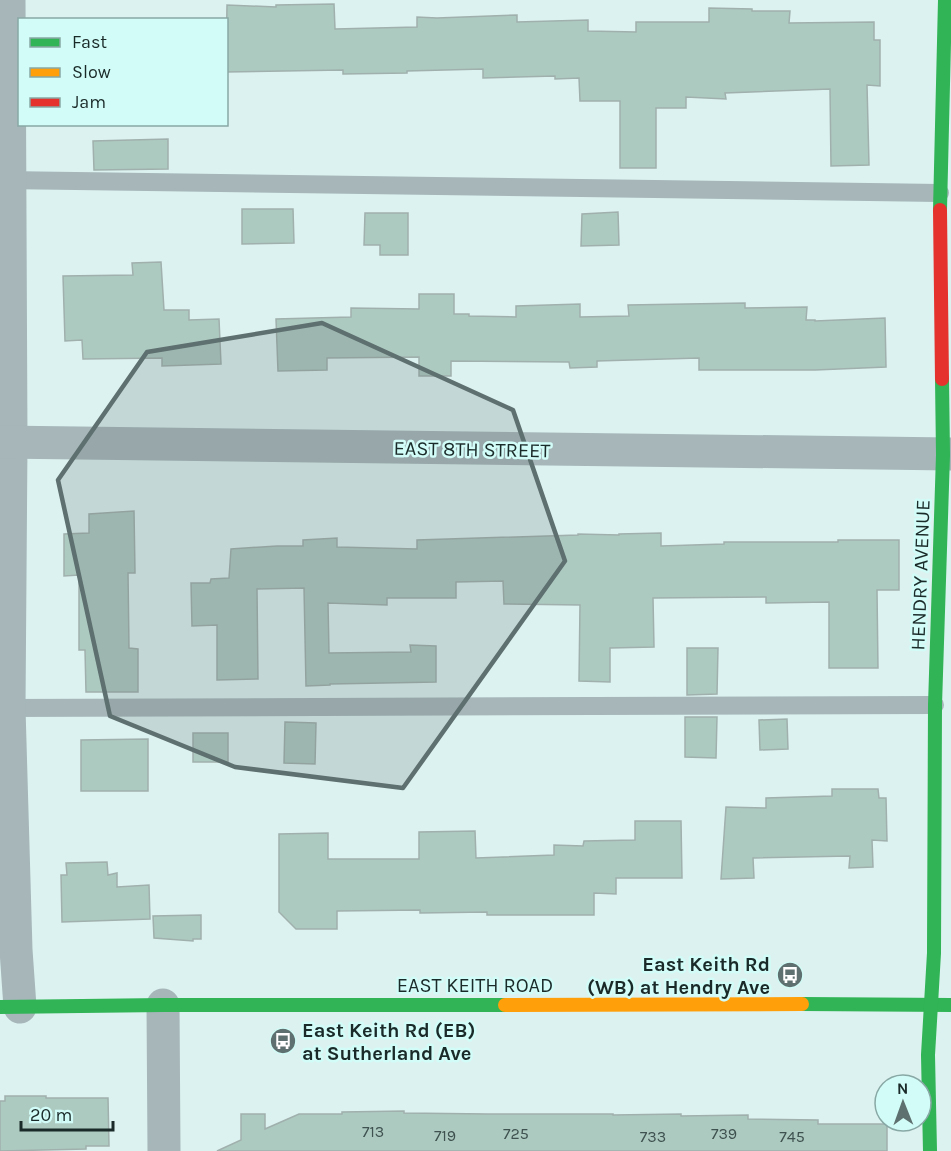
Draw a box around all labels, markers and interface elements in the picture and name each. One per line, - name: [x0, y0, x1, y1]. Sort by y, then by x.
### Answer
- legend: [18, 18, 228, 126]
- text: Fast: [72, 31, 107, 53]
- text: Slow: [72, 61, 111, 83]
- text: Jam: [72, 91, 106, 113]
- street label: EAST 8TH STREET: [393, 437, 551, 462]
- street label: HENDRY AVENUE: [906, 499, 935, 651]
- place label: East Keith Rd (WB) at Hendry Ave: [587, 953, 770, 999]
- bus stop icon: East Keith Rd (WB) at Hendry Ave: [775, 960, 805, 990]
- street label: EAST KEITH ROAD: [397, 974, 553, 997]
- place label: East Keith Rd (EB) at Sutherland Ave: [302, 1019, 475, 1065]
- bus stop icon: East Keith Rd (EB) at Sutherland Ave: [268, 1026, 298, 1056]
- north arrow: [873, 1073, 933, 1133]
- text: N: [897, 1079, 909, 1098]
- scale bar: [21, 1094, 112, 1132]
- text: 20 m: [30, 1104, 72, 1126]
- house number: 713: [362, 1122, 384, 1141]
- house number: 725: [503, 1124, 529, 1143]
- house number: 739: [711, 1124, 737, 1143]
- house number: 719: [434, 1126, 456, 1145]
- house number: 733: [640, 1127, 666, 1146]
- house number: 745: [779, 1127, 805, 1146]

